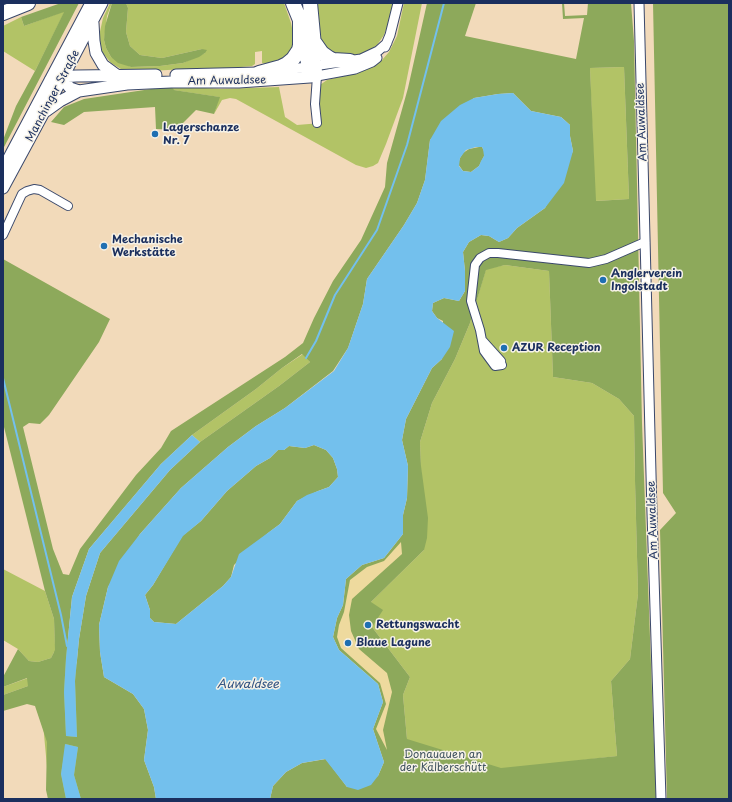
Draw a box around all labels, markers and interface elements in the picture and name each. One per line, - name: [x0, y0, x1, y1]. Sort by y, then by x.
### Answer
- street label: Manchinger Straße: [23, 48, 83, 144]
- street label: Am Auwaldsee: [187, 74, 267, 88]
- street label: Am Auwaldsee: [634, 82, 650, 162]
- place label: Lagerschanze Nr. 7: [163, 121, 239, 147]
- marker: Lagerschanze Nr. 7: [150, 129, 160, 139]
- place label: Mechanische Werkstätte: [112, 233, 183, 259]
- marker: Mechanische Werkstätte: [99, 241, 109, 251]
- place label: Anglerverein Ingolstadt: [611, 267, 682, 293]
- marker: Anglerverein Ingolstadt: [598, 275, 608, 285]
- place label: AZUR Reception: [512, 341, 601, 355]
- marker: AZUR Reception: [499, 343, 509, 353]
- street label: Am Auwaldsee: [645, 480, 661, 560]
- place label: Rettungswacht: [376, 618, 460, 632]
- marker: Rettungswacht: [363, 620, 373, 630]
- place label: Blaue Lagune: [356, 636, 431, 650]
- marker: Blaue Lagune: [343, 638, 353, 648]
- water label: Auwaldsee: [217, 678, 279, 692]
- park label: Donauauen an der Kälberschütt: [400, 748, 486, 774]

